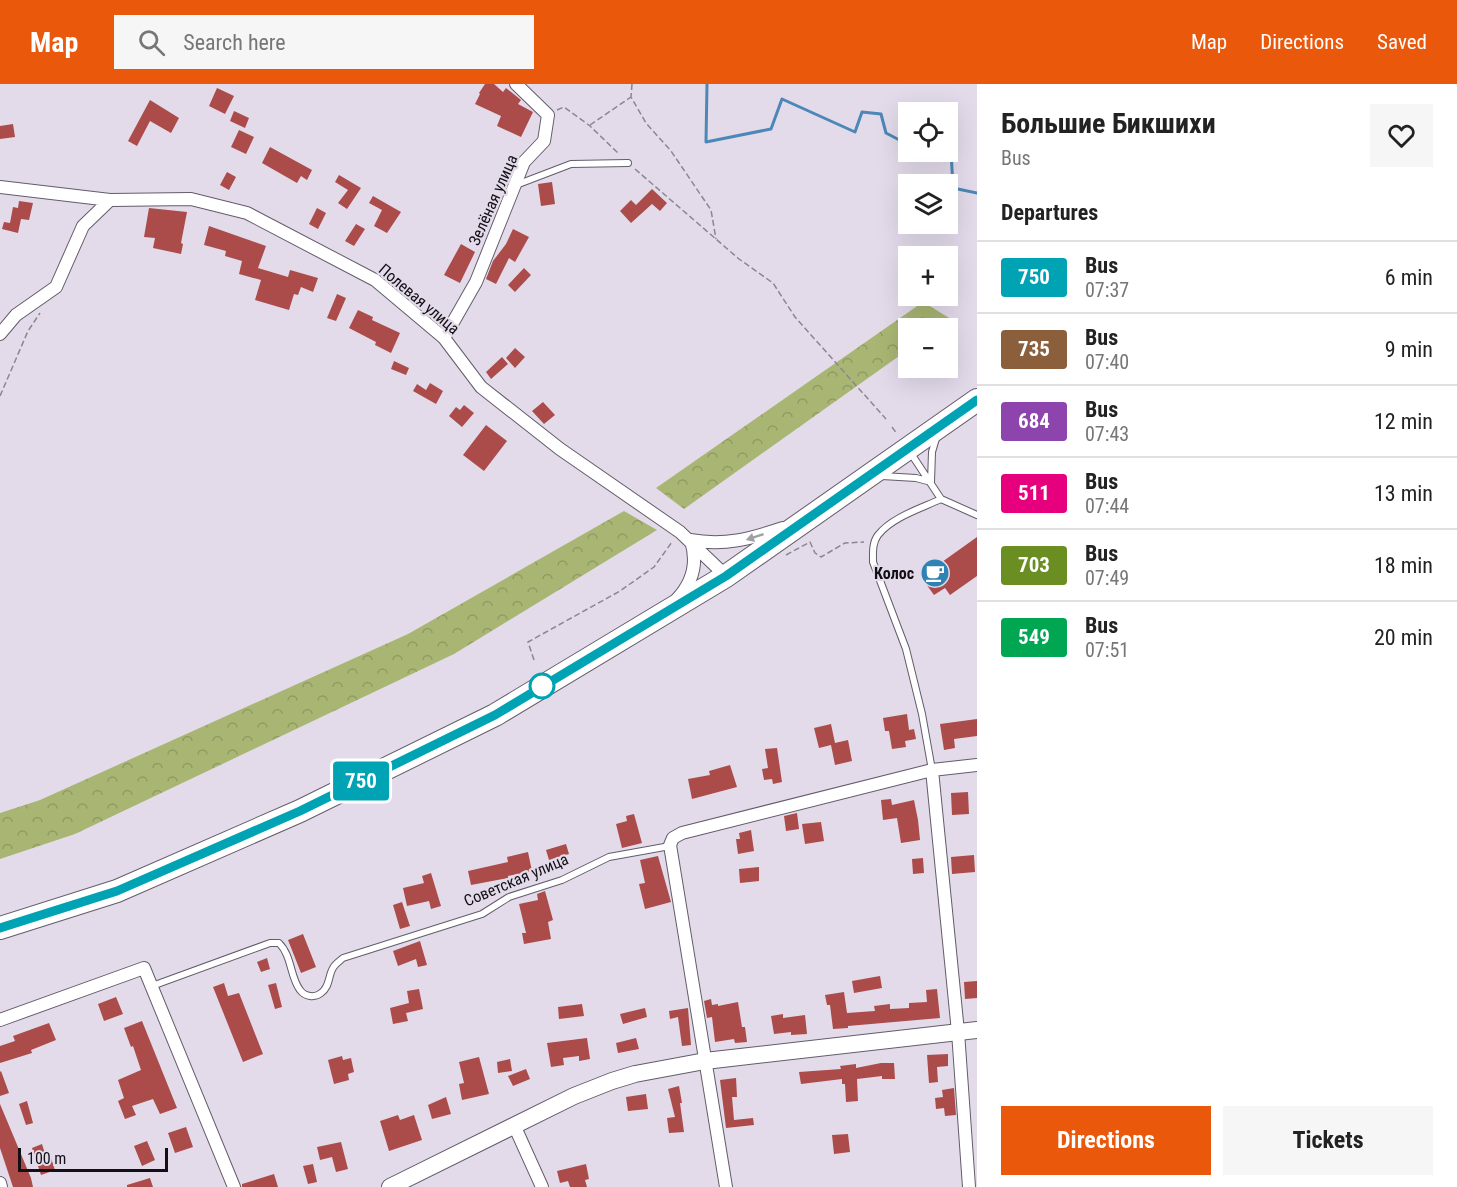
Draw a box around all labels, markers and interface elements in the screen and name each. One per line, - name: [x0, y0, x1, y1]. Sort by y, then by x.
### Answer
- search box: [114, 15, 534, 69]
- text: Map: [30, 26, 78, 59]
- icon: search: [135, 26, 168, 59]
- text: Search here: [183, 30, 286, 55]
- text: Map: [1191, 30, 1227, 54]
- text: Directions: [1260, 30, 1344, 54]
- text: Saved: [1377, 30, 1427, 54]
- map controls: [898, 102, 958, 378]
- button: locate: [898, 102, 958, 162]
- button: heart: [1370, 104, 1433, 167]
- text: Большие Бикшихи: [1001, 107, 1216, 140]
- text: Bus: [1001, 146, 1031, 170]
- street label: Зелёная улица: [465, 152, 521, 248]
- button: layers: [898, 174, 958, 234]
- text: Departures: [1001, 200, 1098, 225]
- button: +: [898, 246, 958, 306]
- text: Bus: [1085, 253, 1118, 278]
- street label: Полевая улица: [375, 260, 463, 338]
- text: 750: [1018, 265, 1050, 289]
- text: 6 min: [1385, 265, 1433, 290]
- text: 07:37: [1085, 278, 1129, 302]
- button: −: [898, 318, 958, 378]
- text: Bus: [1085, 325, 1118, 350]
- text: 735: [1018, 337, 1050, 361]
- text: 9 min: [1385, 337, 1433, 362]
- text: 07:40: [1085, 350, 1129, 374]
- text: Bus: [1085, 397, 1118, 422]
- text: 684: [1018, 409, 1050, 433]
- text: 12 min: [1374, 409, 1433, 434]
- text: 07:43: [1085, 422, 1129, 446]
- text: Bus: [1085, 469, 1118, 494]
- text: 511: [1018, 481, 1050, 505]
- text: 13 min: [1374, 481, 1433, 506]
- text: 07:44: [1085, 494, 1129, 518]
- one-way arrow: [746, 533, 764, 542]
- text: Bus: [1085, 541, 1118, 566]
- text: 703: [1018, 553, 1050, 577]
- text: 18 min: [1374, 553, 1433, 578]
- cafe icon: Колос: [919, 557, 951, 589]
- place label: Колос: [874, 564, 914, 583]
- text: 07:49: [1085, 566, 1129, 590]
- text: Bus: [1085, 613, 1118, 638]
- text: 549: [1018, 625, 1050, 649]
- text: 20 min: [1374, 625, 1433, 650]
- text: 07:51: [1085, 638, 1129, 662]
- unlabelled marker: [529, 673, 555, 699]
- line badge: 750: [326, 762, 395, 800]
- text: 750: [345, 769, 377, 793]
- street label: Советская улица: [461, 849, 571, 911]
- button: Directions: [1001, 1106, 1211, 1175]
- button: Tickets: [1223, 1106, 1433, 1175]
- scale bar: [18, 1145, 168, 1172]
- text: 100 m: [27, 1149, 66, 1168]

